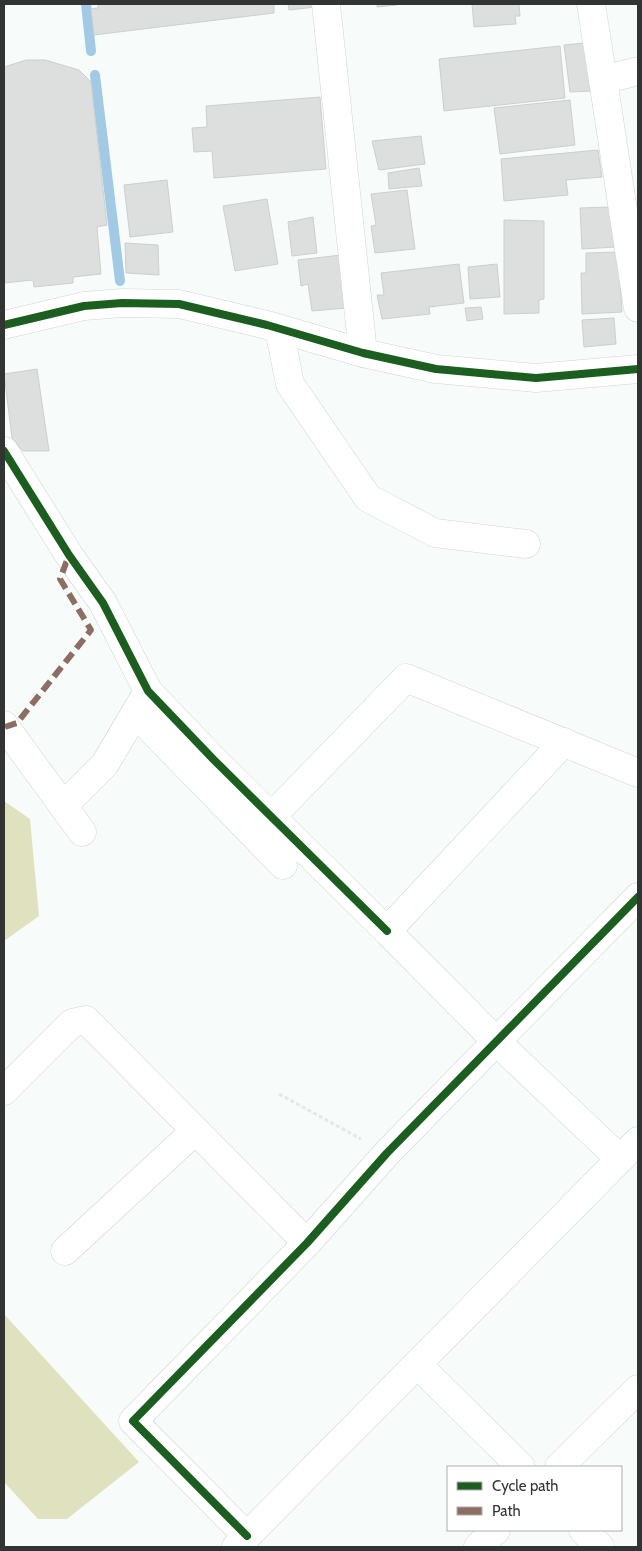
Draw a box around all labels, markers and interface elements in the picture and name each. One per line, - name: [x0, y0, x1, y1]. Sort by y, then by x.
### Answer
- legend: [447, 1466, 622, 1531]
- text: Cycle path: [492, 1477, 558, 1495]
- text: Path: [492, 1502, 521, 1520]

